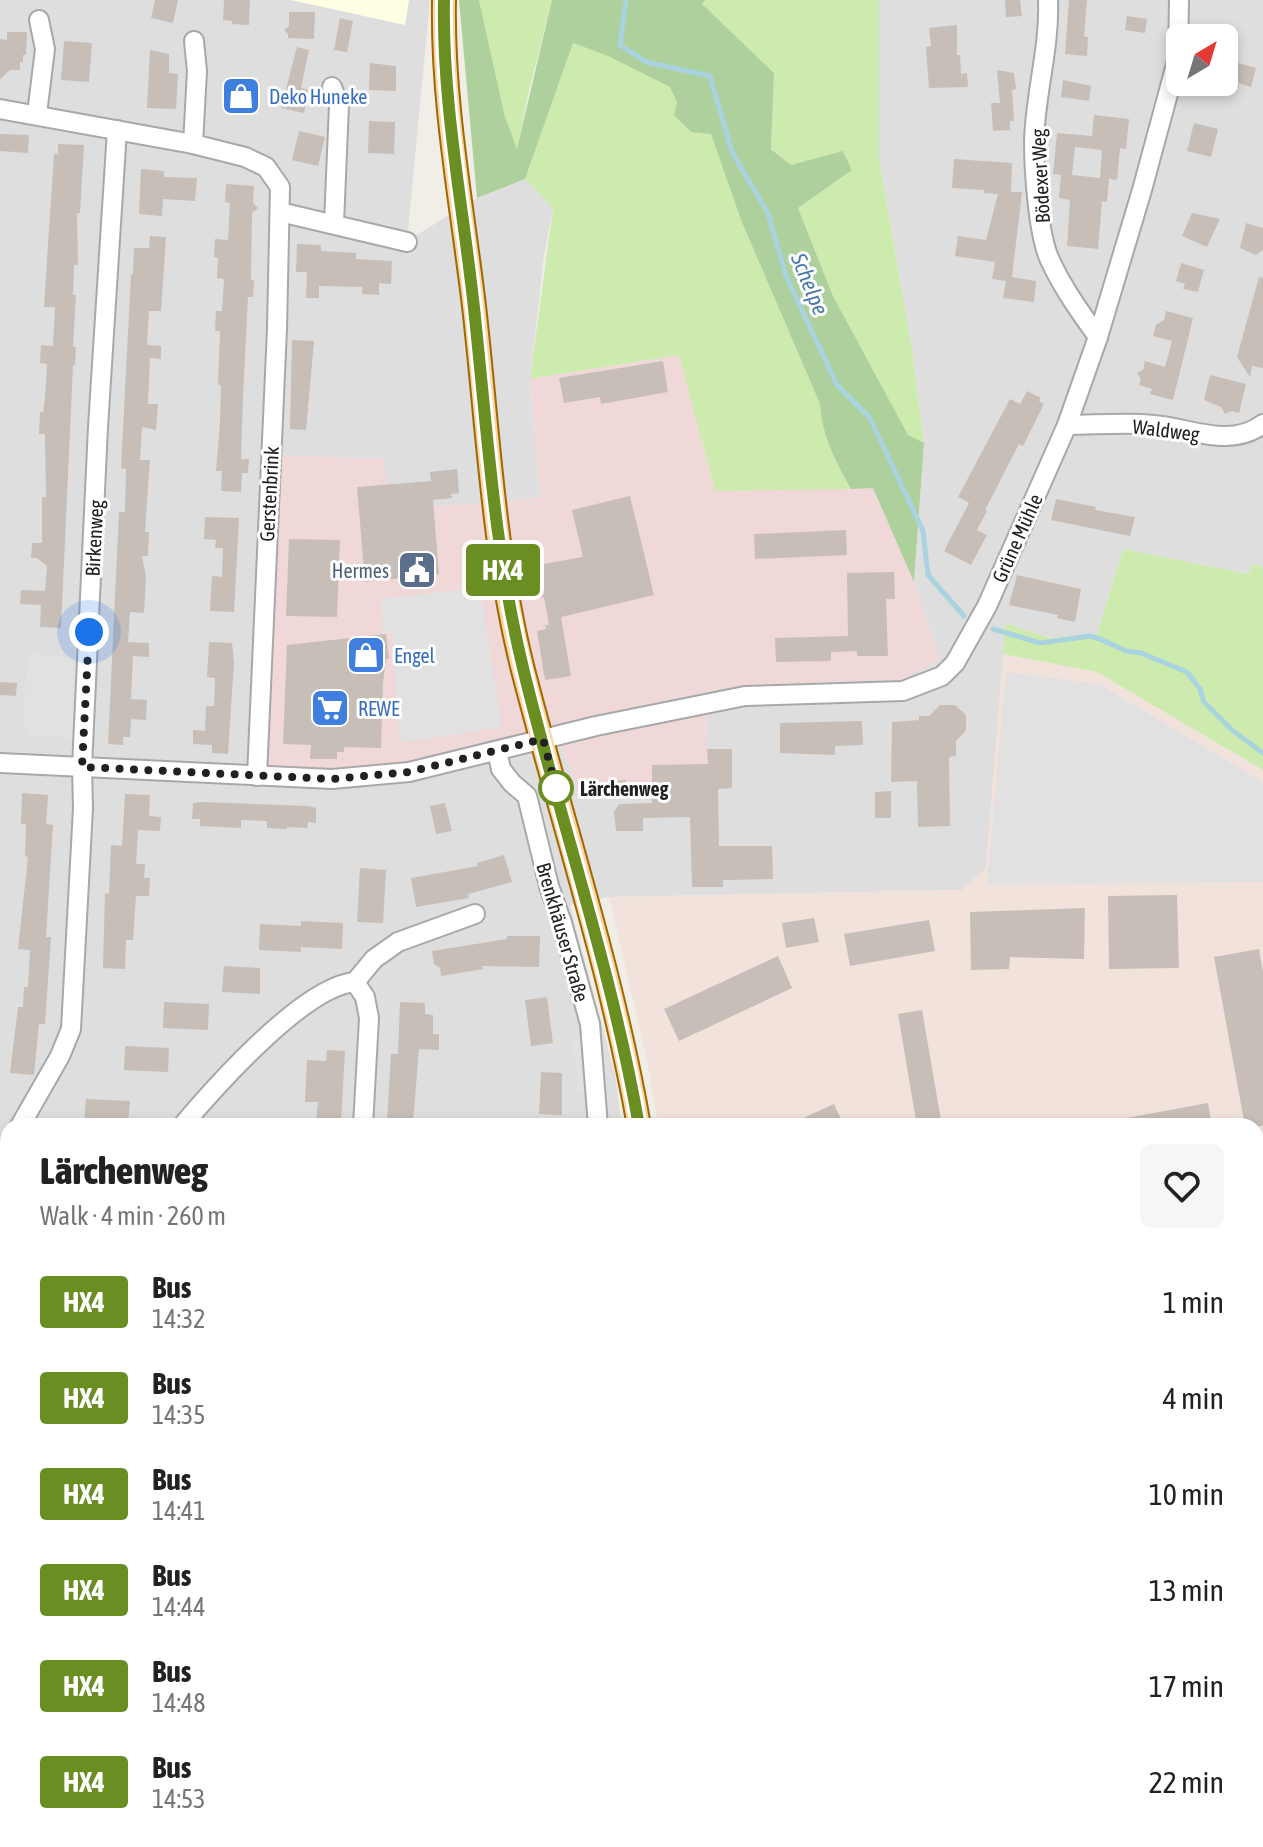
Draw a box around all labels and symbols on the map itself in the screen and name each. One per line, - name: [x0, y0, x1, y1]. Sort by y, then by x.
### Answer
- north arrow: [1166, 24, 1238, 96]
- shop icon: Deko Huneke: [220, 75, 262, 117]
- place label: Deko Huneke: [269, 85, 367, 108]
- street label: Bödexer Weg: [1026, 128, 1054, 224]
- water label: Schelpe: [786, 248, 834, 319]
- street label: Waldweg: [1131, 414, 1201, 446]
- street label: Gerstenbrink: [255, 446, 283, 542]
- street label: Grüne Mühle: [987, 490, 1047, 586]
- street label: Birkenweg: [81, 499, 108, 577]
- line badge: HX4: [457, 544, 549, 596]
- public building icon: Hermes: [396, 549, 438, 591]
- place label: Hermes: [332, 559, 389, 582]
- your location: [69, 612, 109, 652]
- shop icon: Engel: [345, 634, 387, 676]
- place label: Engel: [394, 644, 435, 667]
- supermarket icon: REWE: [309, 687, 351, 729]
- place label: REWE: [358, 697, 400, 720]
- marker: Lärchenweg: [539, 771, 573, 805]
- place label: Lärchenweg: [580, 777, 669, 800]
- street label: Brenkhäuser Straße: [532, 860, 594, 1004]

